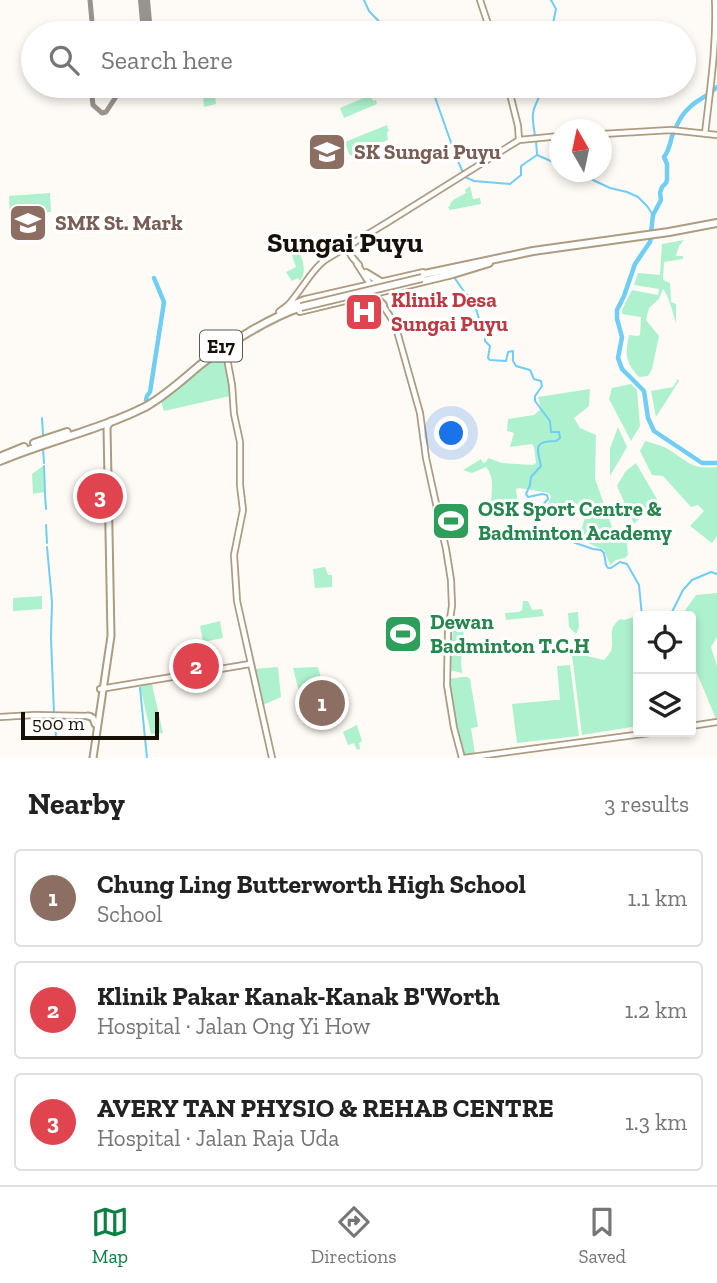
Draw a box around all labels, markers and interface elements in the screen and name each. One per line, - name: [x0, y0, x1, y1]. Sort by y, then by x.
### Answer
- search box: [21, 21, 696, 98]
- icon: search: [45, 41, 83, 79]
- text: Search here: [101, 44, 233, 76]
- north arrow: [549, 119, 612, 182]
- school or university icon: SK Sungai Puyu: [306, 131, 348, 173]
- place label: SK Sungai Puyu: [354, 139, 501, 164]
- school or university icon: SMK St. Mark: [7, 202, 49, 244]
- place label: SMK St. Mark: [55, 210, 183, 235]
- district label: Sungai Puyu: [267, 226, 423, 259]
- place label: Klinik Desa Sungai Puyu: [391, 287, 508, 336]
- hospital icon: Klinik Desa Sungai Puyu: [343, 291, 385, 333]
- road number: E17: [200, 330, 242, 362]
- your location: [434, 416, 468, 450]
- pin: 3: [77, 470, 123, 522]
- place label: OSK Sport Centre & Badminton Academy: [478, 496, 672, 545]
- sports icon: OSK Sport Centre & Badminton Academy: [430, 500, 472, 542]
- place label: Dewan Badminton T.C.H: [430, 609, 590, 658]
- map controls: [633, 611, 696, 737]
- button: locate: [633, 611, 696, 674]
- sports icon: Dewan Badminton T.C.H: [382, 613, 424, 655]
- pin: 2: [173, 640, 219, 692]
- button: layers: [633, 674, 696, 737]
- pin: 1: [299, 677, 345, 729]
- scale bar: [21, 709, 159, 741]
- text: 500 m: [32, 712, 84, 735]
- text: Nearby: [28, 786, 125, 822]
- text: 3 results: [604, 790, 689, 818]
- text: Chung Ling Butterworth High School: [97, 868, 526, 900]
- text: 1: [48, 884, 58, 912]
- text: 1.1 km: [627, 884, 687, 912]
- text: School: [97, 900, 162, 928]
- text: Klinik Pakar Kanak-Kanak B'Worth: [97, 980, 500, 1012]
- text: 2: [47, 996, 59, 1024]
- text: 1.2 km: [624, 996, 687, 1024]
- text: Hospital · Jalan Ong Yi How: [97, 1012, 370, 1040]
- text: AVERY TAN PHYSIO & REHAB CENTRE: [97, 1092, 554, 1124]
- text: 3: [47, 1108, 59, 1136]
- text: 1.3 km: [625, 1108, 687, 1136]
- text: Hospital · Jalan Raja Uda: [97, 1124, 339, 1152]
- tab: Map: [91, 1203, 129, 1268]
- tab: Directions: [311, 1203, 397, 1268]
- tab: Saved: [578, 1203, 626, 1268]

